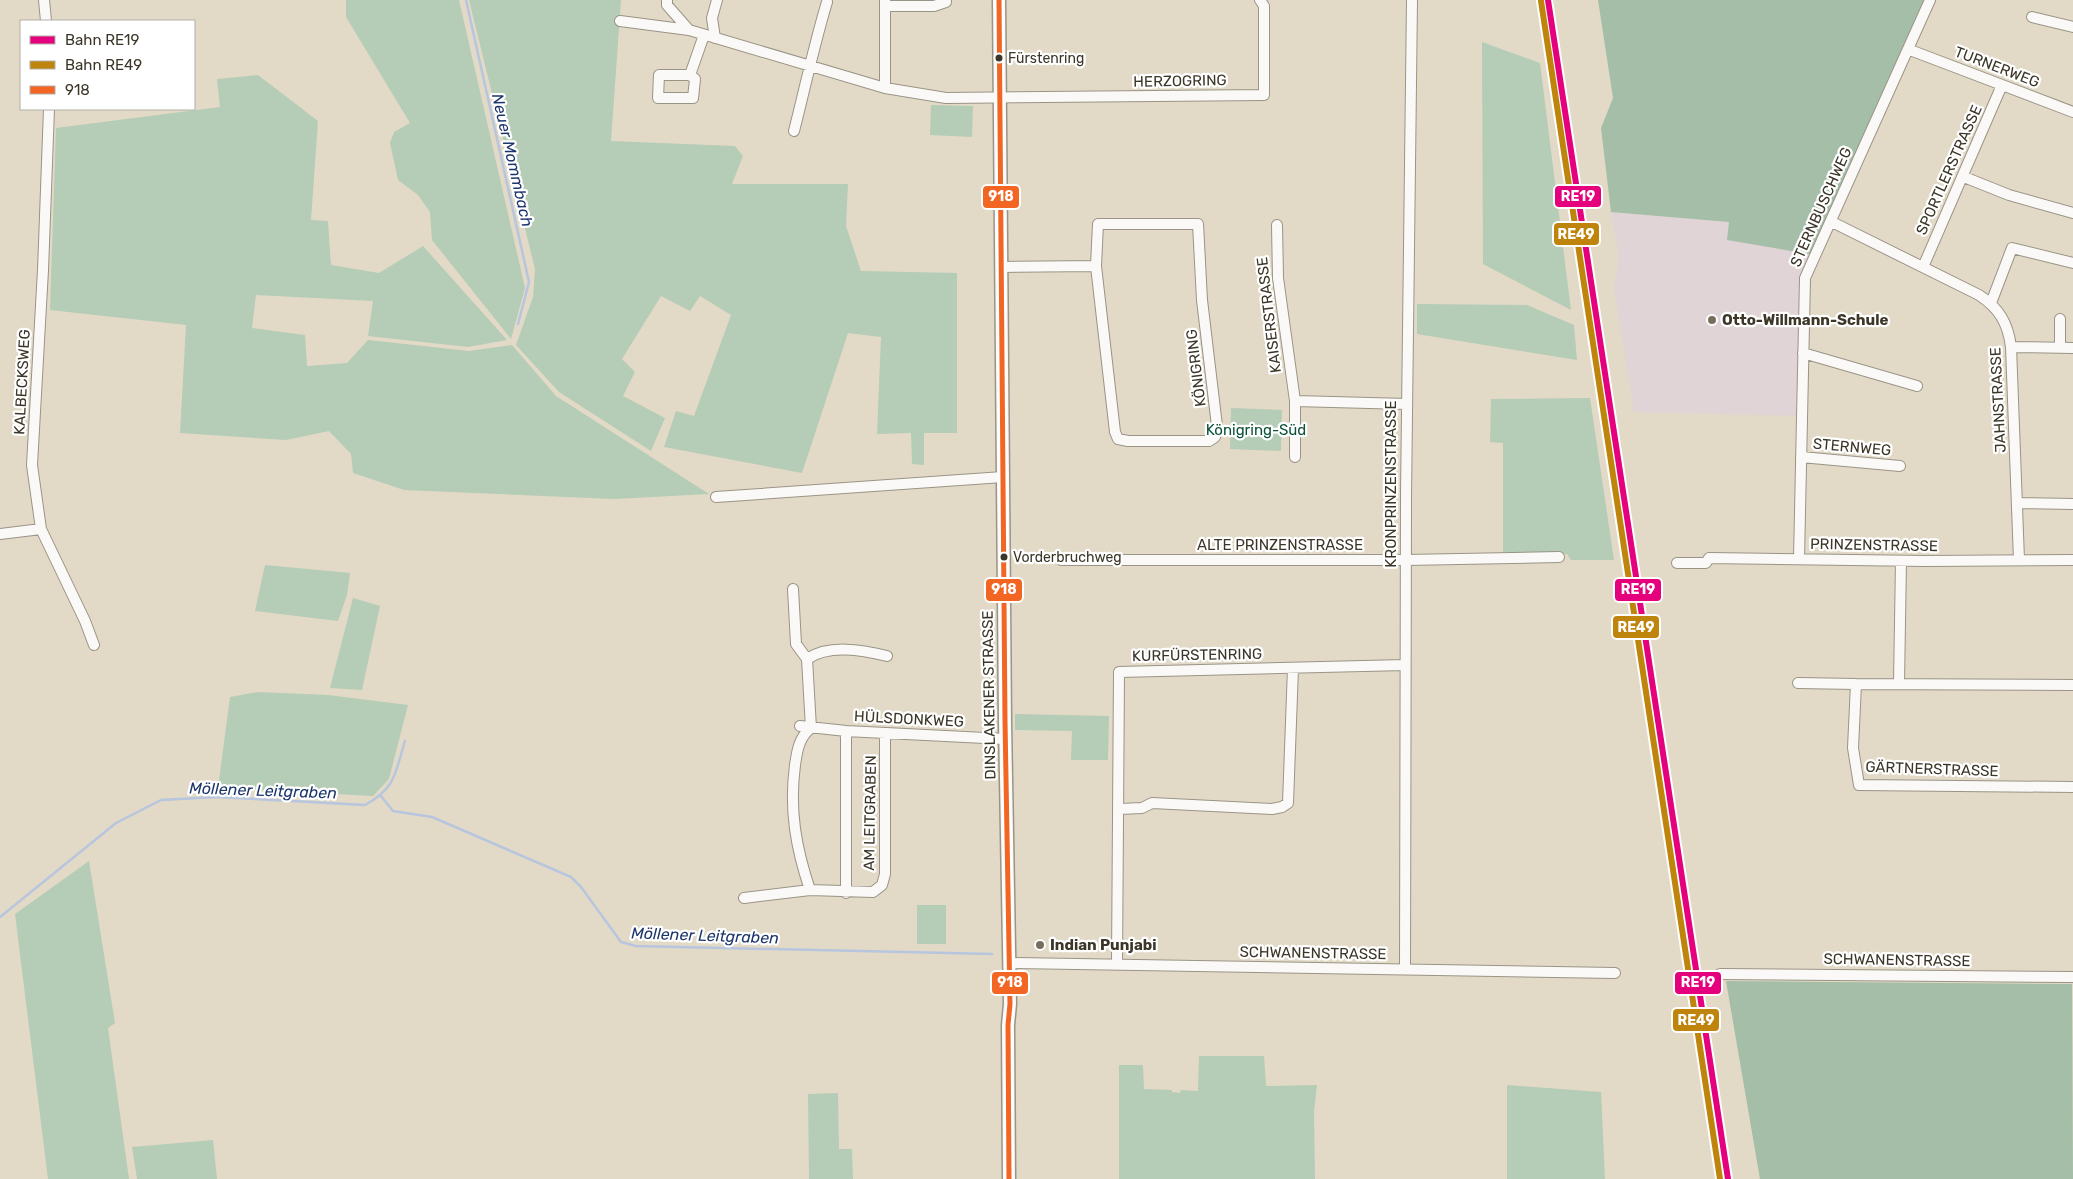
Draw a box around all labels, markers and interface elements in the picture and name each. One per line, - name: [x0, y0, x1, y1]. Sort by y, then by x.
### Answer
- legend: [20, 20, 195, 110]
- text: Bahn RE19: [65, 31, 139, 49]
- street label: TURNERWEG: [1952, 43, 2042, 91]
- place label: Fürstenring: [1008, 50, 1084, 67]
- marker: Fürstenring: [994, 53, 1004, 63]
- text: Bahn RE49: [65, 56, 142, 74]
- street label: HERZOGRING: [1133, 71, 1227, 91]
- text: 918: [65, 81, 90, 99]
- water label: Neuer Mommbach: [488, 92, 537, 229]
- street label: SPORTLERSTRASSE: [1912, 102, 1986, 238]
- street label: STERNBUSCHWEG: [1787, 144, 1855, 270]
- line badge: 918: [982, 185, 1020, 209]
- line badge: RE19: [1554, 185, 1602, 208]
- text: 918: [988, 188, 1014, 205]
- text: RE19: [1561, 188, 1595, 205]
- line badge: RE49: [1553, 222, 1600, 246]
- text: RE49: [1557, 226, 1595, 243]
- street label: KAISERSTRASSE: [1253, 256, 1285, 374]
- place label: Otto-Willmann-Schule: [1722, 311, 1888, 329]
- marker: Otto-Willmann-Schule: [1706, 314, 1718, 326]
- street label: KÖNIGRING: [1182, 328, 1210, 408]
- street label: KALBECKSWEG: [10, 329, 34, 435]
- street label: JAHNSTRASSE: [1986, 347, 2010, 453]
- street label: KRONPRINZENSTRASSE: [1382, 400, 1400, 568]
- park label: Königring-Süd: [1206, 421, 1306, 439]
- street label: STERNWEG: [1812, 435, 1892, 459]
- street label: PRINZENSTRASSE: [1810, 535, 1938, 555]
- street label: ALTE PRINZENSTRASSE: [1197, 536, 1363, 554]
- place label: Vorderbruchweg: [1013, 549, 1122, 566]
- marker: Vorderbruchweg: [999, 552, 1009, 562]
- line badge: 918: [985, 578, 1023, 602]
- line badge: RE19: [1614, 578, 1662, 602]
- text: 918: [991, 581, 1017, 598]
- text: RE19: [1621, 581, 1655, 598]
- street label: DINSLAKENER STRASSE: [979, 610, 999, 780]
- line badge: RE49: [1612, 615, 1660, 639]
- text: RE49: [1617, 619, 1655, 636]
- street label: KURFÜRSTENRING: [1132, 645, 1262, 665]
- street label: HÜLSDONKWEG: [854, 707, 964, 731]
- street label: AM LEITGRABEN: [860, 755, 880, 871]
- street label: GÄRTNERSTRASSE: [1865, 758, 1999, 780]
- water label: Möllener Leitgraben: [189, 778, 337, 803]
- water label: Möllener Leitgraben: [631, 923, 779, 948]
- place label: Indian Punjabi: [1050, 936, 1157, 954]
- marker: Indian Punjabi: [1034, 939, 1046, 951]
- street label: SCHWANENSTRASSE: [1239, 943, 1387, 963]
- street label: SCHWANENSTRASSE: [1823, 950, 1971, 970]
- line badge: 918: [991, 971, 1029, 995]
- line badge: RE19: [1674, 971, 1722, 995]
- text: 918: [997, 974, 1023, 991]
- text: RE19: [1681, 974, 1715, 991]
- line badge: RE49: [1672, 1008, 1720, 1032]
- text: RE49: [1677, 1012, 1715, 1029]

